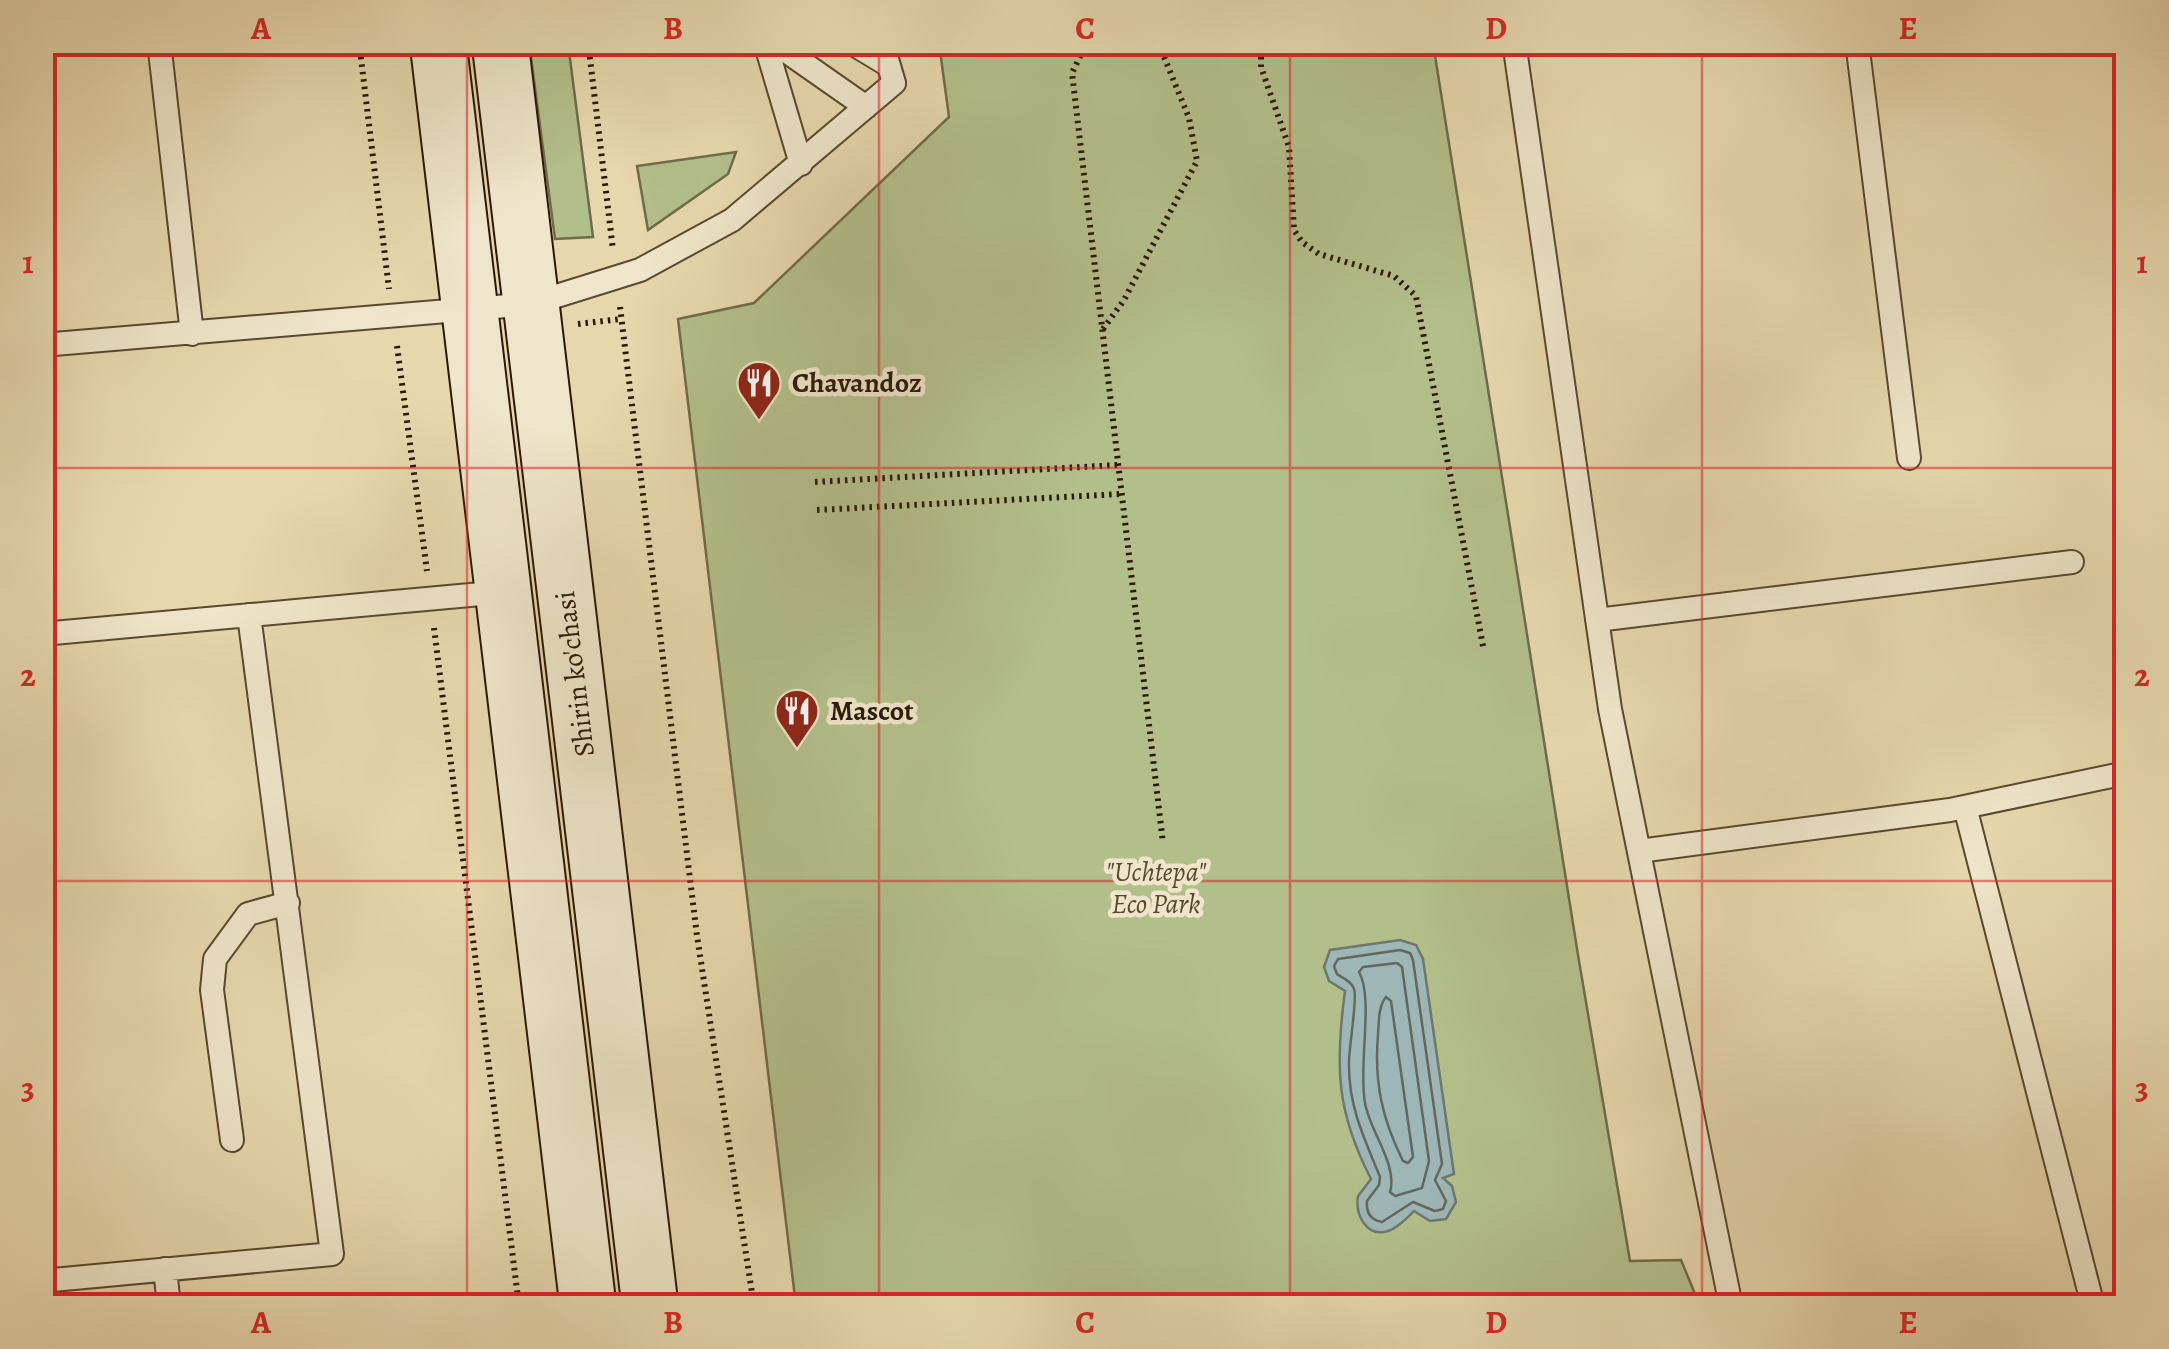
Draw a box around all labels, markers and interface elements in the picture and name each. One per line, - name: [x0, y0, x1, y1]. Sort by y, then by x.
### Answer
- text: A: [250, 6, 272, 50]
- text: B: [663, 6, 683, 50]
- text: C: [1075, 6, 1095, 50]
- text: D: [1485, 6, 1507, 50]
- text: E: [1898, 6, 1918, 50]
- text: 1: [22, 240, 34, 284]
- text: 1: [2136, 240, 2148, 284]
- restaurant icon: Chavandoz: [736, 360, 782, 421]
- place label: Chavandoz: [792, 364, 922, 402]
- street label: Shirin ko'chasi: [546, 589, 604, 759]
- text: 2: [20, 653, 36, 697]
- text: 2: [2134, 653, 2150, 697]
- restaurant icon: Mascot: [774, 688, 820, 749]
- place label: Mascot: [830, 692, 914, 730]
- park label: "Uchtepa" Eco Park: [1106, 853, 1207, 923]
- text: 3: [21, 1066, 35, 1110]
- text: 3: [2135, 1066, 2149, 1110]
- text: A: [250, 1300, 272, 1344]
- text: B: [663, 1300, 683, 1344]
- text: C: [1075, 1300, 1095, 1344]
- text: D: [1485, 1300, 1507, 1344]
- text: E: [1898, 1300, 1918, 1344]

